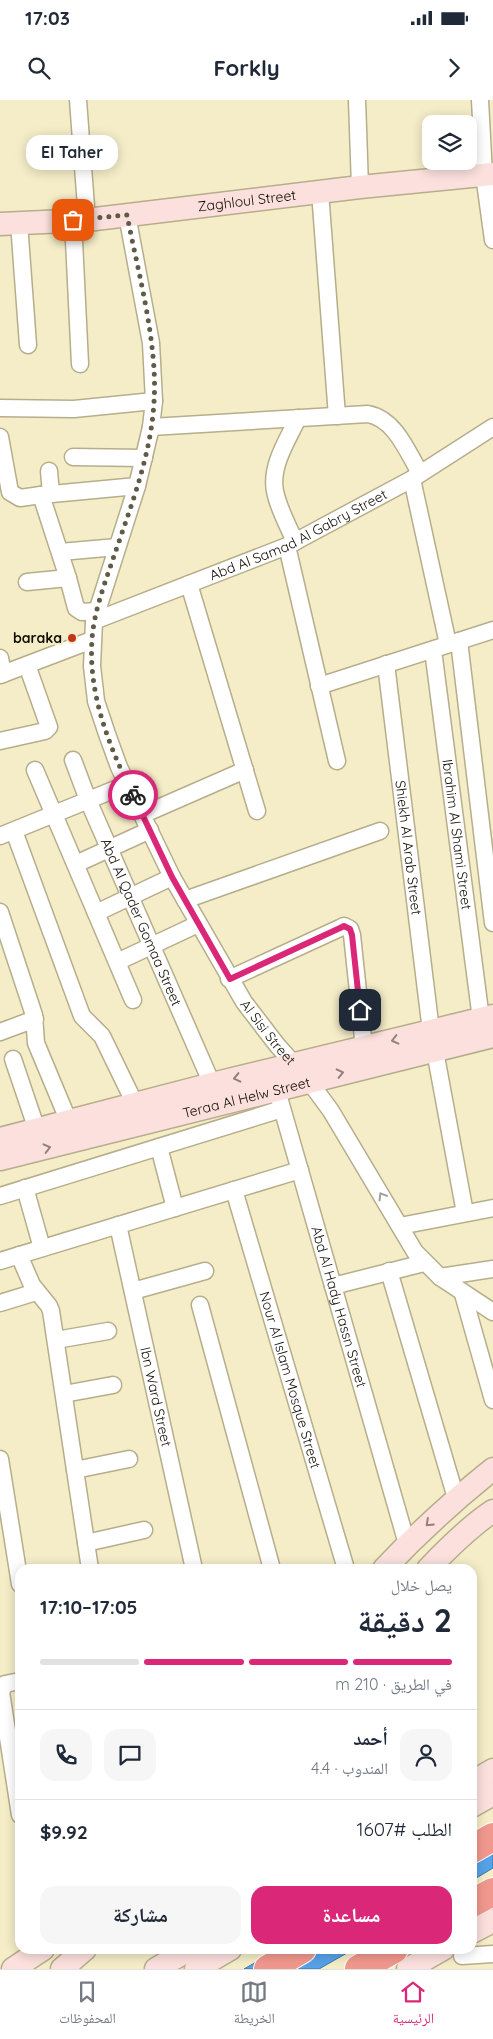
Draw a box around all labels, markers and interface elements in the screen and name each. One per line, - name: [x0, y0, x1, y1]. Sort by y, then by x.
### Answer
- text: 17:03: [25, 6, 70, 30]
- icon: search: [25, 54, 53, 82]
- text: Forkly: [213, 54, 280, 82]
- icon: forward: [440, 54, 468, 82]
- map controls: [422, 115, 477, 170]
- button: layers: [422, 115, 477, 170]
- callout: El Taher: [27, 135, 119, 170]
- text: El Taher: [41, 142, 103, 162]
- street label: Zaghloul Street: [196, 186, 297, 216]
- pin: [52, 199, 94, 241]
- icon: bag: [59, 206, 87, 234]
- street label: Abd Al Samad Al Gabry Street: [207, 485, 390, 584]
- place label: baraka: [13, 629, 62, 647]
- marker: baraka: [66, 632, 78, 644]
- street label: Ibrahim Al Shami Street: [438, 758, 476, 911]
- courier: [108, 770, 158, 820]
- street label: Shiekh Al Arab Street: [391, 779, 426, 916]
- icon: bike: [119, 781, 147, 809]
- street label: Abd Al Qader Gomaa Street: [97, 836, 186, 1009]
- pin: [339, 989, 381, 1031]
- street label: Al Sisi Street: [236, 996, 300, 1069]
- icon: home: [346, 996, 374, 1024]
- one-way arrow: [390, 1034, 399, 1045]
- one-way arrow: [336, 1068, 345, 1079]
- one-way arrow: [232, 1072, 241, 1083]
- street label: Teraa Al Helw Street: [181, 1073, 312, 1122]
- one-way arrow: [43, 1143, 52, 1154]
- one-way arrow: [378, 1192, 388, 1201]
- street label: Abd Al Hady Hassn Street: [307, 1224, 371, 1390]
- street label: Nour Al Islam Mosque Street: [255, 1289, 325, 1471]
- street label: Ibn Ward Street: [136, 1345, 176, 1449]
- one-way arrow: [426, 1517, 435, 1526]
- text: يصل خلال: [391, 1575, 452, 1595]
- text: 17:05–17:10: [40, 1595, 138, 1619]
- text: 2 دقيقة: [358, 1600, 452, 1640]
- text: في الطريق · 210 m: [335, 1674, 452, 1694]
- text: أحمد: [353, 1726, 388, 1750]
- button: phone: [40, 1729, 92, 1781]
- button: chat: [104, 1729, 156, 1781]
- button: person: [400, 1729, 452, 1781]
- text: المندوب · 4.4: [311, 1758, 388, 1778]
- text: الطلب #1607: [356, 1817, 452, 1841]
- text: $9.92: [40, 1820, 88, 1844]
- button: مشاركة: [40, 1886, 241, 1944]
- button: مساعدة: [251, 1886, 452, 1944]
- tab: المحفوظات: [59, 1978, 116, 2032]
- tab: الخريطة: [234, 1978, 275, 2032]
- tab: الرئيسية: [393, 1978, 434, 2032]

